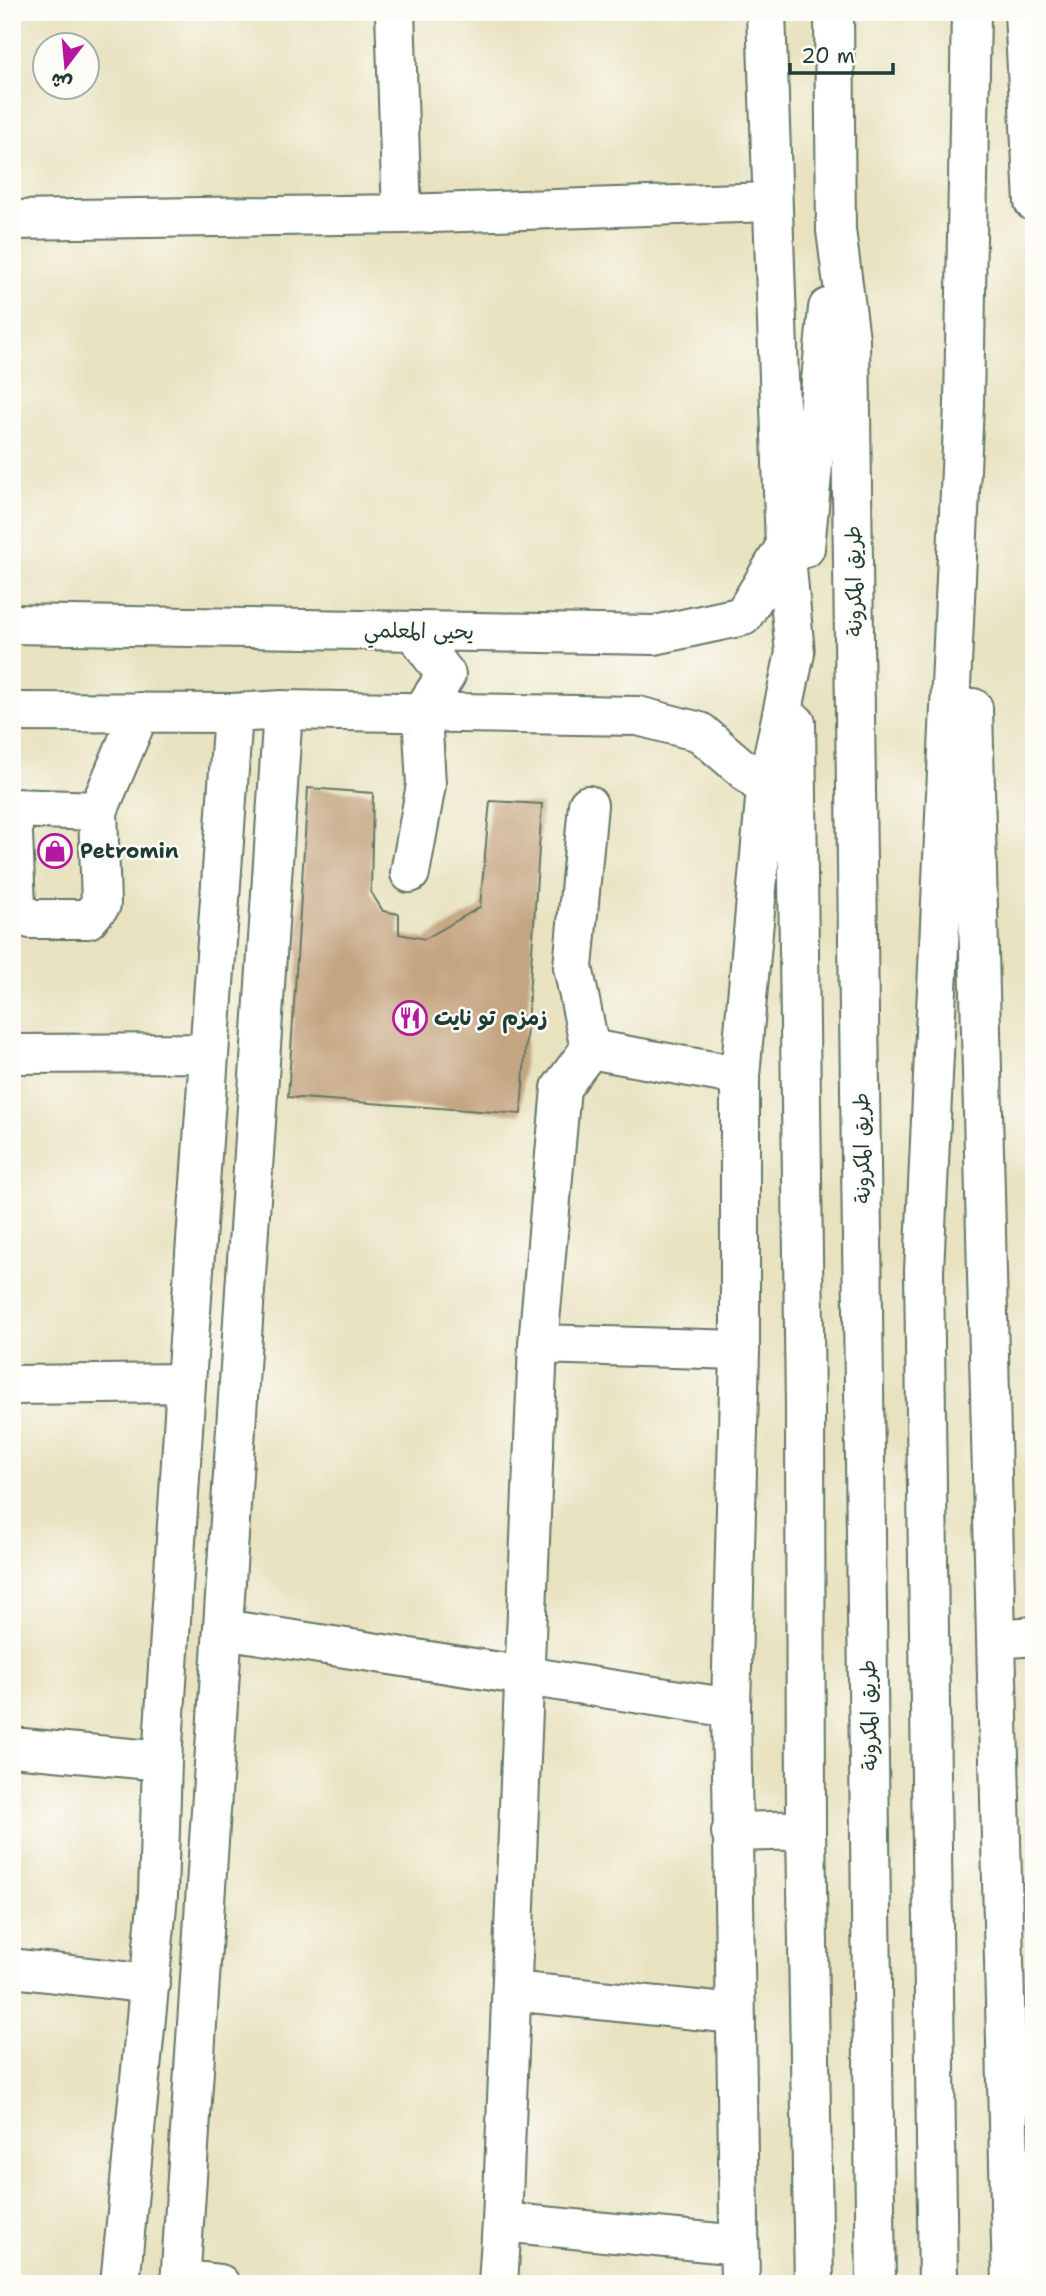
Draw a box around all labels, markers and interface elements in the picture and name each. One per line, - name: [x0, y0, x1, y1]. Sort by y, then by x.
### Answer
- north arrow: [32, 32, 102, 102]
- scale bar: [790, 32, 894, 76]
- text: 20 m: [801, 42, 855, 70]
- text: ش: [48, 67, 75, 97]
- street label: طريق المكرونة: [839, 525, 869, 637]
- street label: يحيى المعلمي: [364, 616, 474, 651]
- shop icon: Petromin: [36, 832, 74, 870]
- place label: Petromin: [80, 837, 179, 865]
- restaurant icon: زمزم تو نايت: [391, 999, 429, 1037]
- place label: زمزم تو نايت: [434, 1004, 547, 1034]
- street label: طريق المكرونة: [847, 1092, 877, 1204]
- street label: طريق المكرونة: [854, 1659, 884, 1771]

